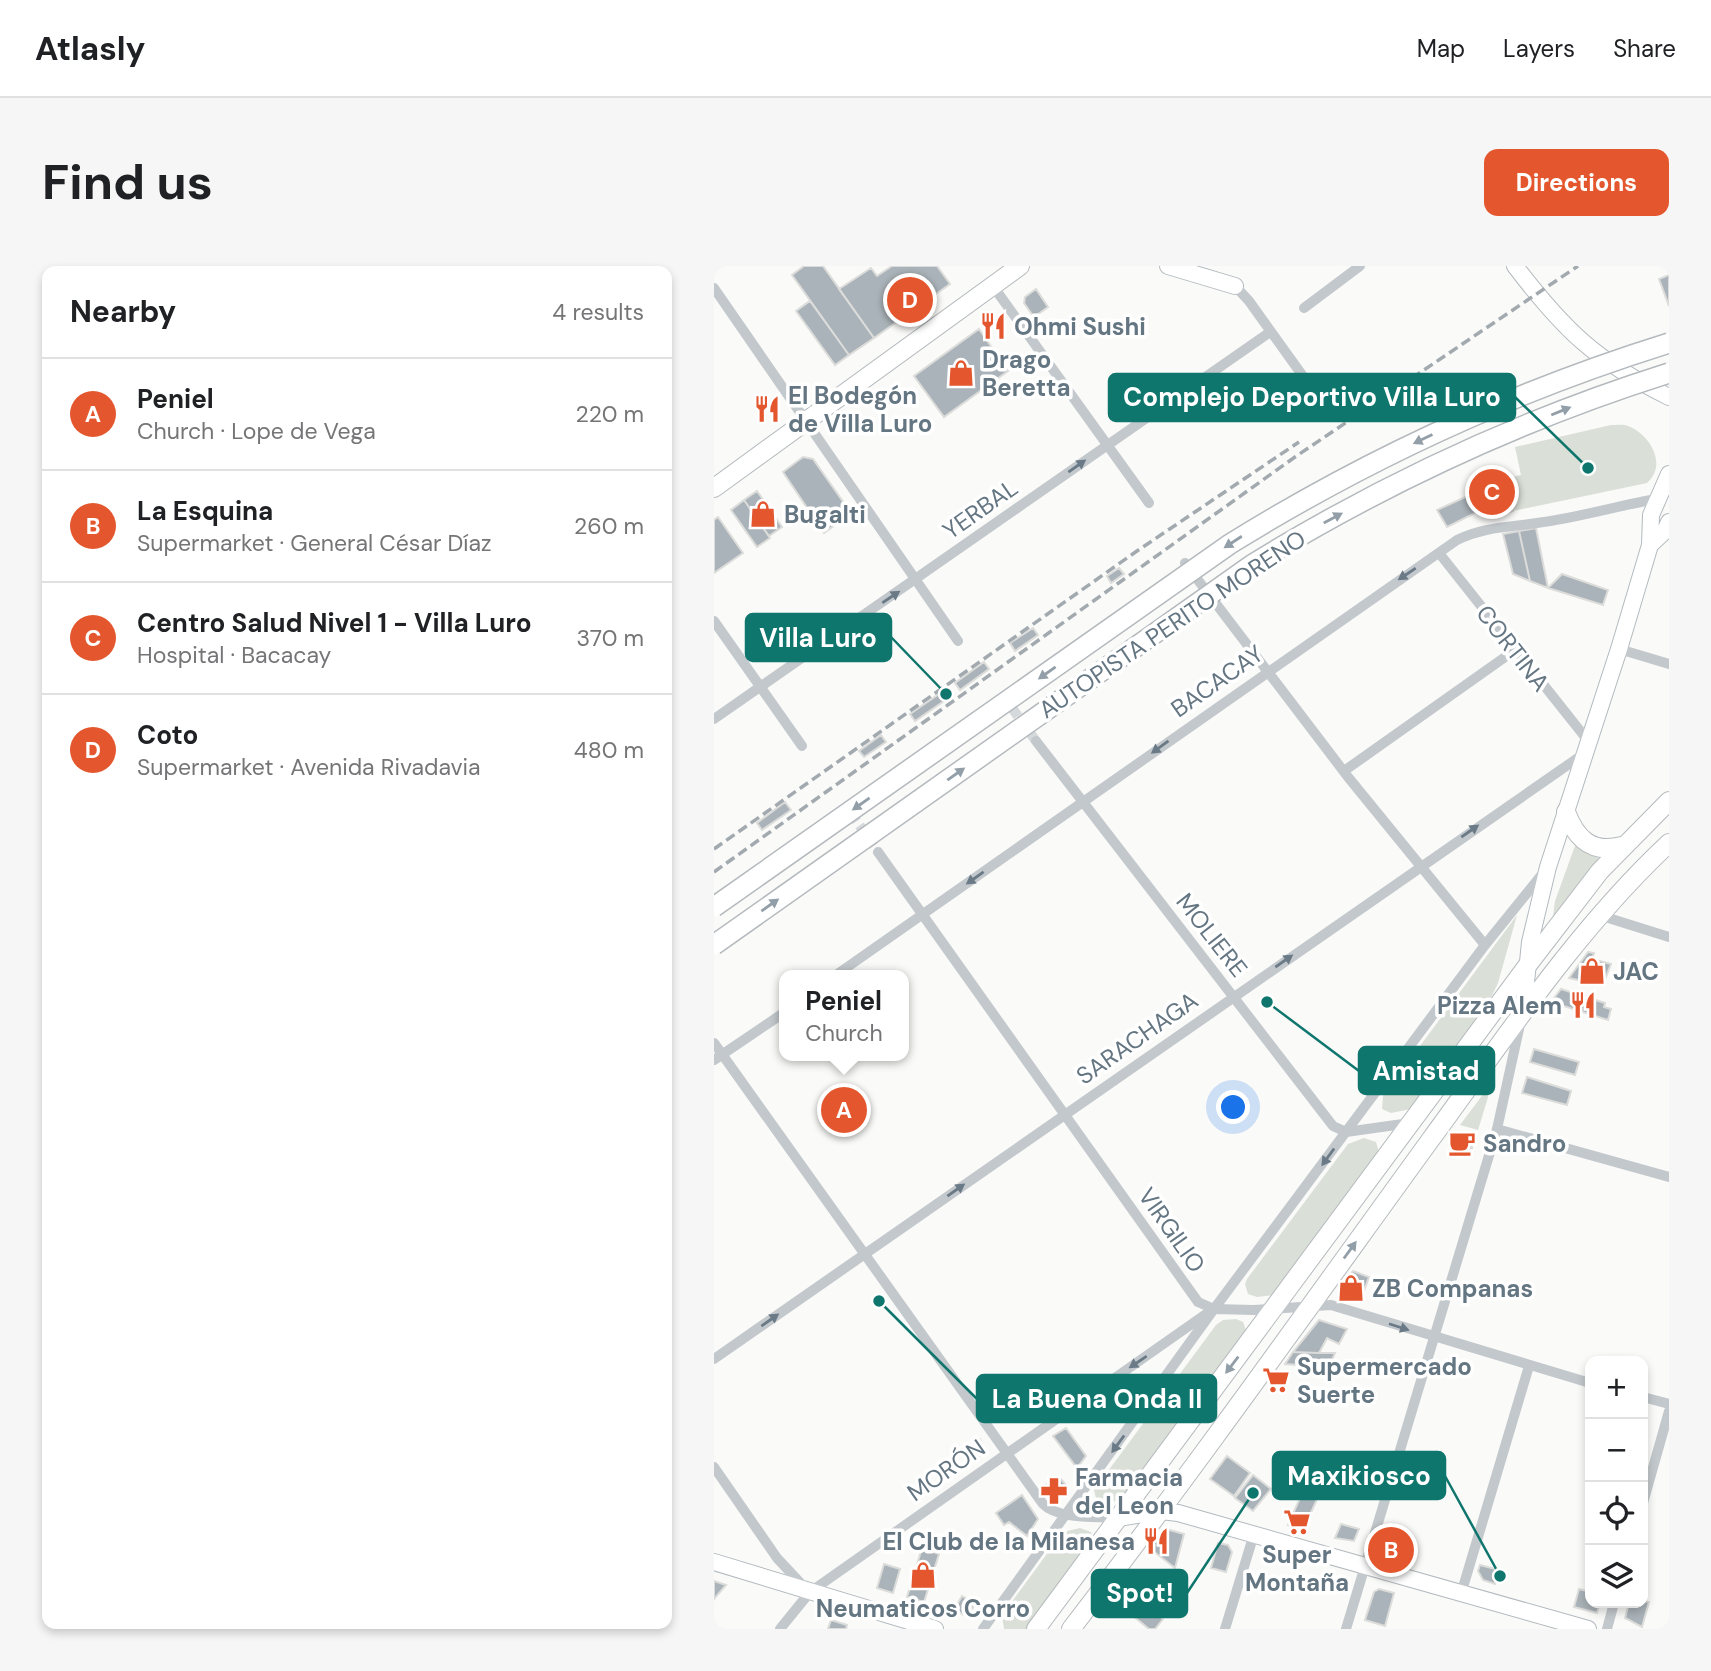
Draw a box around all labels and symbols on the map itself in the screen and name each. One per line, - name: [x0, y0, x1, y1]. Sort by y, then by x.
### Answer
- pin: D: [887, 274, 933, 326]
- restaurant icon: Ohmi Sushi: [978, 311, 1008, 341]
- place label: Ohmi Sushi: [1014, 311, 1146, 342]
- place label: Drago Beretta: [982, 344, 1071, 403]
- shop icon: Drago Beretta: [946, 358, 976, 388]
- callout: Complejo Deportivo Villa Luro: [1109, 374, 1515, 421]
- place label: El Bodegón de Villa Luro: [788, 380, 932, 439]
- text: Complejo Deportivo Villa Luro: [1123, 380, 1501, 414]
- restaurant icon: El Bodegón de Villa Luro: [752, 394, 782, 424]
- one-way arrow: [1551, 406, 1572, 417]
- one-way arrow: [1413, 433, 1433, 444]
- one-way arrow: [1068, 459, 1086, 473]
- pin: C: [1469, 466, 1515, 518]
- street label: YERBAL: [936, 472, 1024, 546]
- shop icon: Bugalti: [748, 499, 778, 529]
- place label: Bugalti: [784, 499, 866, 530]
- one-way arrow: [1323, 512, 1343, 524]
- street label: AUTOPISTA PERITO MORENO: [1032, 523, 1312, 725]
- one-way arrow: [1224, 536, 1243, 549]
- one-way arrow: [1398, 567, 1416, 581]
- one-way arrow: [882, 590, 900, 604]
- street label: CORTINA: [1469, 598, 1557, 698]
- callout: Villa Luro: [746, 614, 891, 661]
- text: Villa Luro: [759, 621, 877, 655]
- street label: BACACAY: [1165, 638, 1269, 724]
- one-way arrow: [1038, 666, 1056, 680]
- one-way arrow: [1151, 740, 1169, 754]
- one-way arrow: [947, 767, 965, 781]
- one-way arrow: [852, 797, 870, 811]
- one-way arrow: [1461, 824, 1479, 838]
- one-way arrow: [966, 871, 984, 885]
- street label: MOLIERE: [1169, 887, 1255, 983]
- one-way arrow: [761, 898, 779, 912]
- one-way arrow: [1275, 954, 1293, 968]
- shop icon: JAC: [1577, 956, 1607, 986]
- place label: JAC: [1613, 956, 1659, 987]
- street label: SARACHAGA: [1070, 985, 1204, 1091]
- place label: Pizza Alem: [1437, 990, 1562, 1021]
- restaurant icon: Pizza Alem: [1568, 990, 1598, 1020]
- callout: Amistad: [1359, 1047, 1494, 1094]
- text: Amistad: [1373, 1054, 1480, 1088]
- pin: A: [821, 1084, 867, 1136]
- your location: [1216, 1090, 1250, 1124]
- cafe icon: Sandro: [1447, 1128, 1477, 1158]
- place label: Sandro: [1483, 1128, 1566, 1159]
- one-way arrow: [1321, 1148, 1335, 1166]
- street label: VIRGILIO: [1132, 1182, 1212, 1278]
- one-way arrow: [947, 1184, 966, 1197]
- one-way arrow: [1343, 1241, 1357, 1259]
- shop icon: ZB Companas: [1336, 1273, 1366, 1303]
- place label: ZB Companas: [1372, 1273, 1533, 1304]
- one-way arrow: [761, 1313, 779, 1327]
- one-way arrow: [1389, 1322, 1410, 1332]
- place label: Supermercado Suerte: [1297, 1351, 1472, 1410]
- one-way arrow: [1128, 1355, 1148, 1368]
- one-way arrow: [1225, 1356, 1239, 1374]
- supermarket icon: Supermercado Suerte: [1261, 1365, 1291, 1395]
- callout: La Buena Onda II: [977, 1375, 1216, 1422]
- text: La Buena Onda II: [992, 1382, 1202, 1416]
- street label: MORÓN: [901, 1432, 991, 1508]
- one-way arrow: [1112, 1435, 1126, 1453]
- callout: Maxikiosco: [1273, 1452, 1445, 1499]
- text: Maxikiosco: [1287, 1459, 1431, 1493]
- place label: Farmacia del Leon: [1075, 1462, 1183, 1521]
- pharmacy icon: Farmacia del Leon: [1039, 1476, 1069, 1506]
- supermarket icon: Super Montaña: [1282, 1507, 1312, 1537]
- pin: B: [1368, 1524, 1414, 1576]
- place label: El Club de la Milanesa: [882, 1526, 1135, 1557]
- restaurant icon: El Club de la Milanesa: [1141, 1526, 1171, 1556]
- place label: Super Montaña: [1245, 1539, 1349, 1598]
- shop icon: Neumaticos Corro: [908, 1560, 938, 1590]
- callout: Spot!: [1092, 1570, 1187, 1617]
- text: Spot!: [1106, 1576, 1174, 1610]
- place label: Neumaticos Corro: [816, 1593, 1030, 1624]

